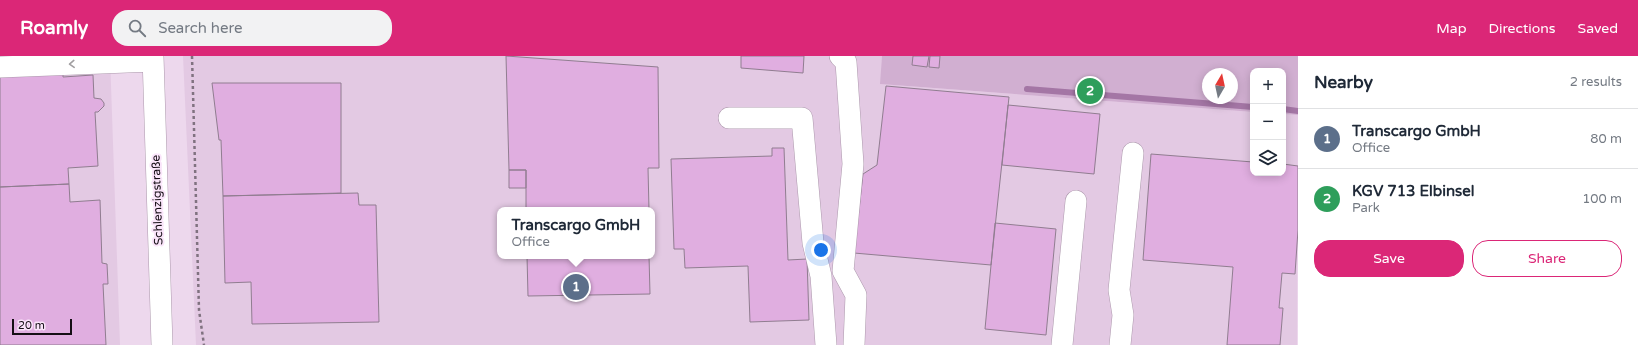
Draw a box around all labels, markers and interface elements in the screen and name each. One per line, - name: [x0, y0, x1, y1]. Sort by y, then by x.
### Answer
- search box: [112, 10, 392, 46]
- text: Roamly: [20, 17, 88, 39]
- icon: search: [126, 17, 148, 39]
- text: Search here: [158, 19, 243, 37]
- text: Map: [1436, 20, 1467, 37]
- text: Directions: [1489, 20, 1556, 37]
- text: Saved: [1578, 20, 1618, 37]
- one-way arrow: [69, 59, 75, 68]
- north arrow: [1202, 68, 1238, 104]
- map controls: [1250, 68, 1286, 176]
- button: +: [1250, 68, 1286, 104]
- text: Nearby: [1314, 72, 1373, 93]
- text: 2 results: [1570, 74, 1622, 90]
- pin: 2: [1077, 76, 1103, 106]
- button: −: [1250, 104, 1286, 140]
- text: Transcargo GmbH: [1352, 122, 1481, 140]
- text: 1: [1323, 131, 1331, 147]
- text: 80 m: [1590, 131, 1622, 147]
- button: layers: [1250, 140, 1286, 176]
- text: Office: [1352, 140, 1390, 156]
- street label: Schlenzigstraße: [148, 154, 166, 245]
- text: KGV 713 Elbinsel: [1352, 182, 1475, 200]
- text: 2: [1323, 191, 1331, 207]
- text: 100 m: [1582, 191, 1622, 207]
- text: Park: [1352, 200, 1380, 216]
- popup: [497, 207, 655, 259]
- text: Transcargo GmbH: [512, 216, 640, 234]
- text: Office: [512, 234, 550, 250]
- your location: [811, 240, 831, 260]
- button: Save: [1314, 240, 1464, 277]
- button: Share: [1472, 240, 1622, 277]
- pin: 1: [563, 272, 589, 302]
- scale bar: [12, 317, 72, 336]
- text: 20 m: [18, 319, 45, 332]

